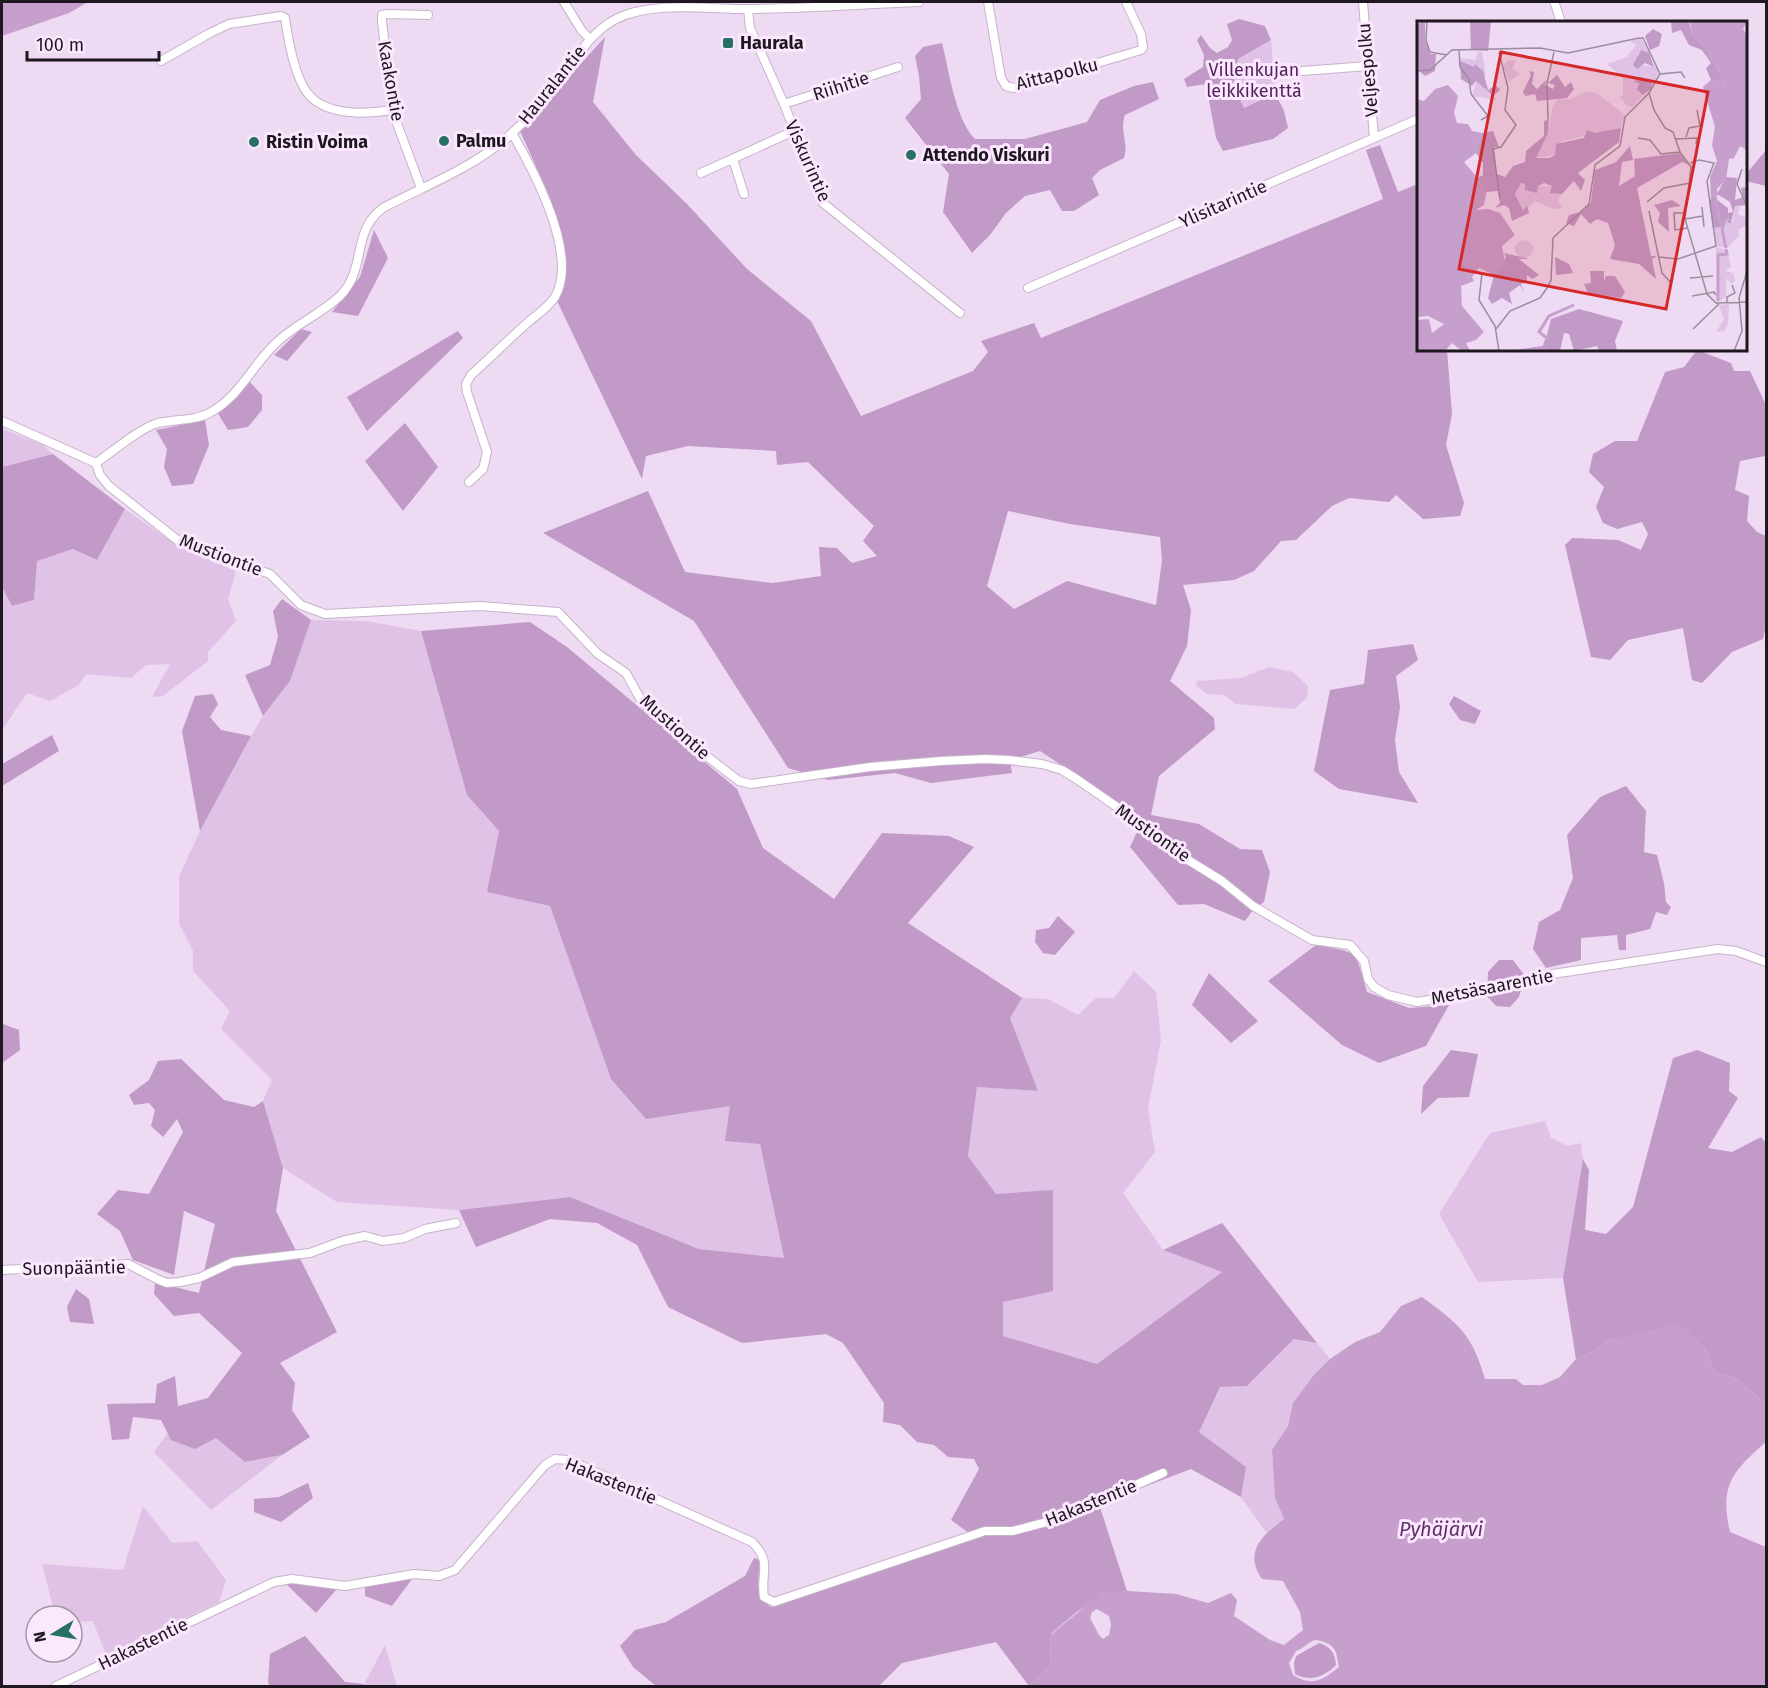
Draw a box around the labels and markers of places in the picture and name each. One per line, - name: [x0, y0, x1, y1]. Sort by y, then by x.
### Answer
- place label: Haurala: [740, 32, 804, 54]
- marker: Haurala: [721, 36, 735, 50]
- place label: Palmu: [456, 130, 506, 152]
- place label: Ristin Voima: [266, 131, 368, 153]
- marker: Palmu: [437, 134, 451, 148]
- marker: Ristin Voima: [247, 135, 261, 149]
- place label: Attendo Viskuri: [922, 144, 1050, 166]
- marker: Attendo Viskuri: [904, 148, 918, 162]

